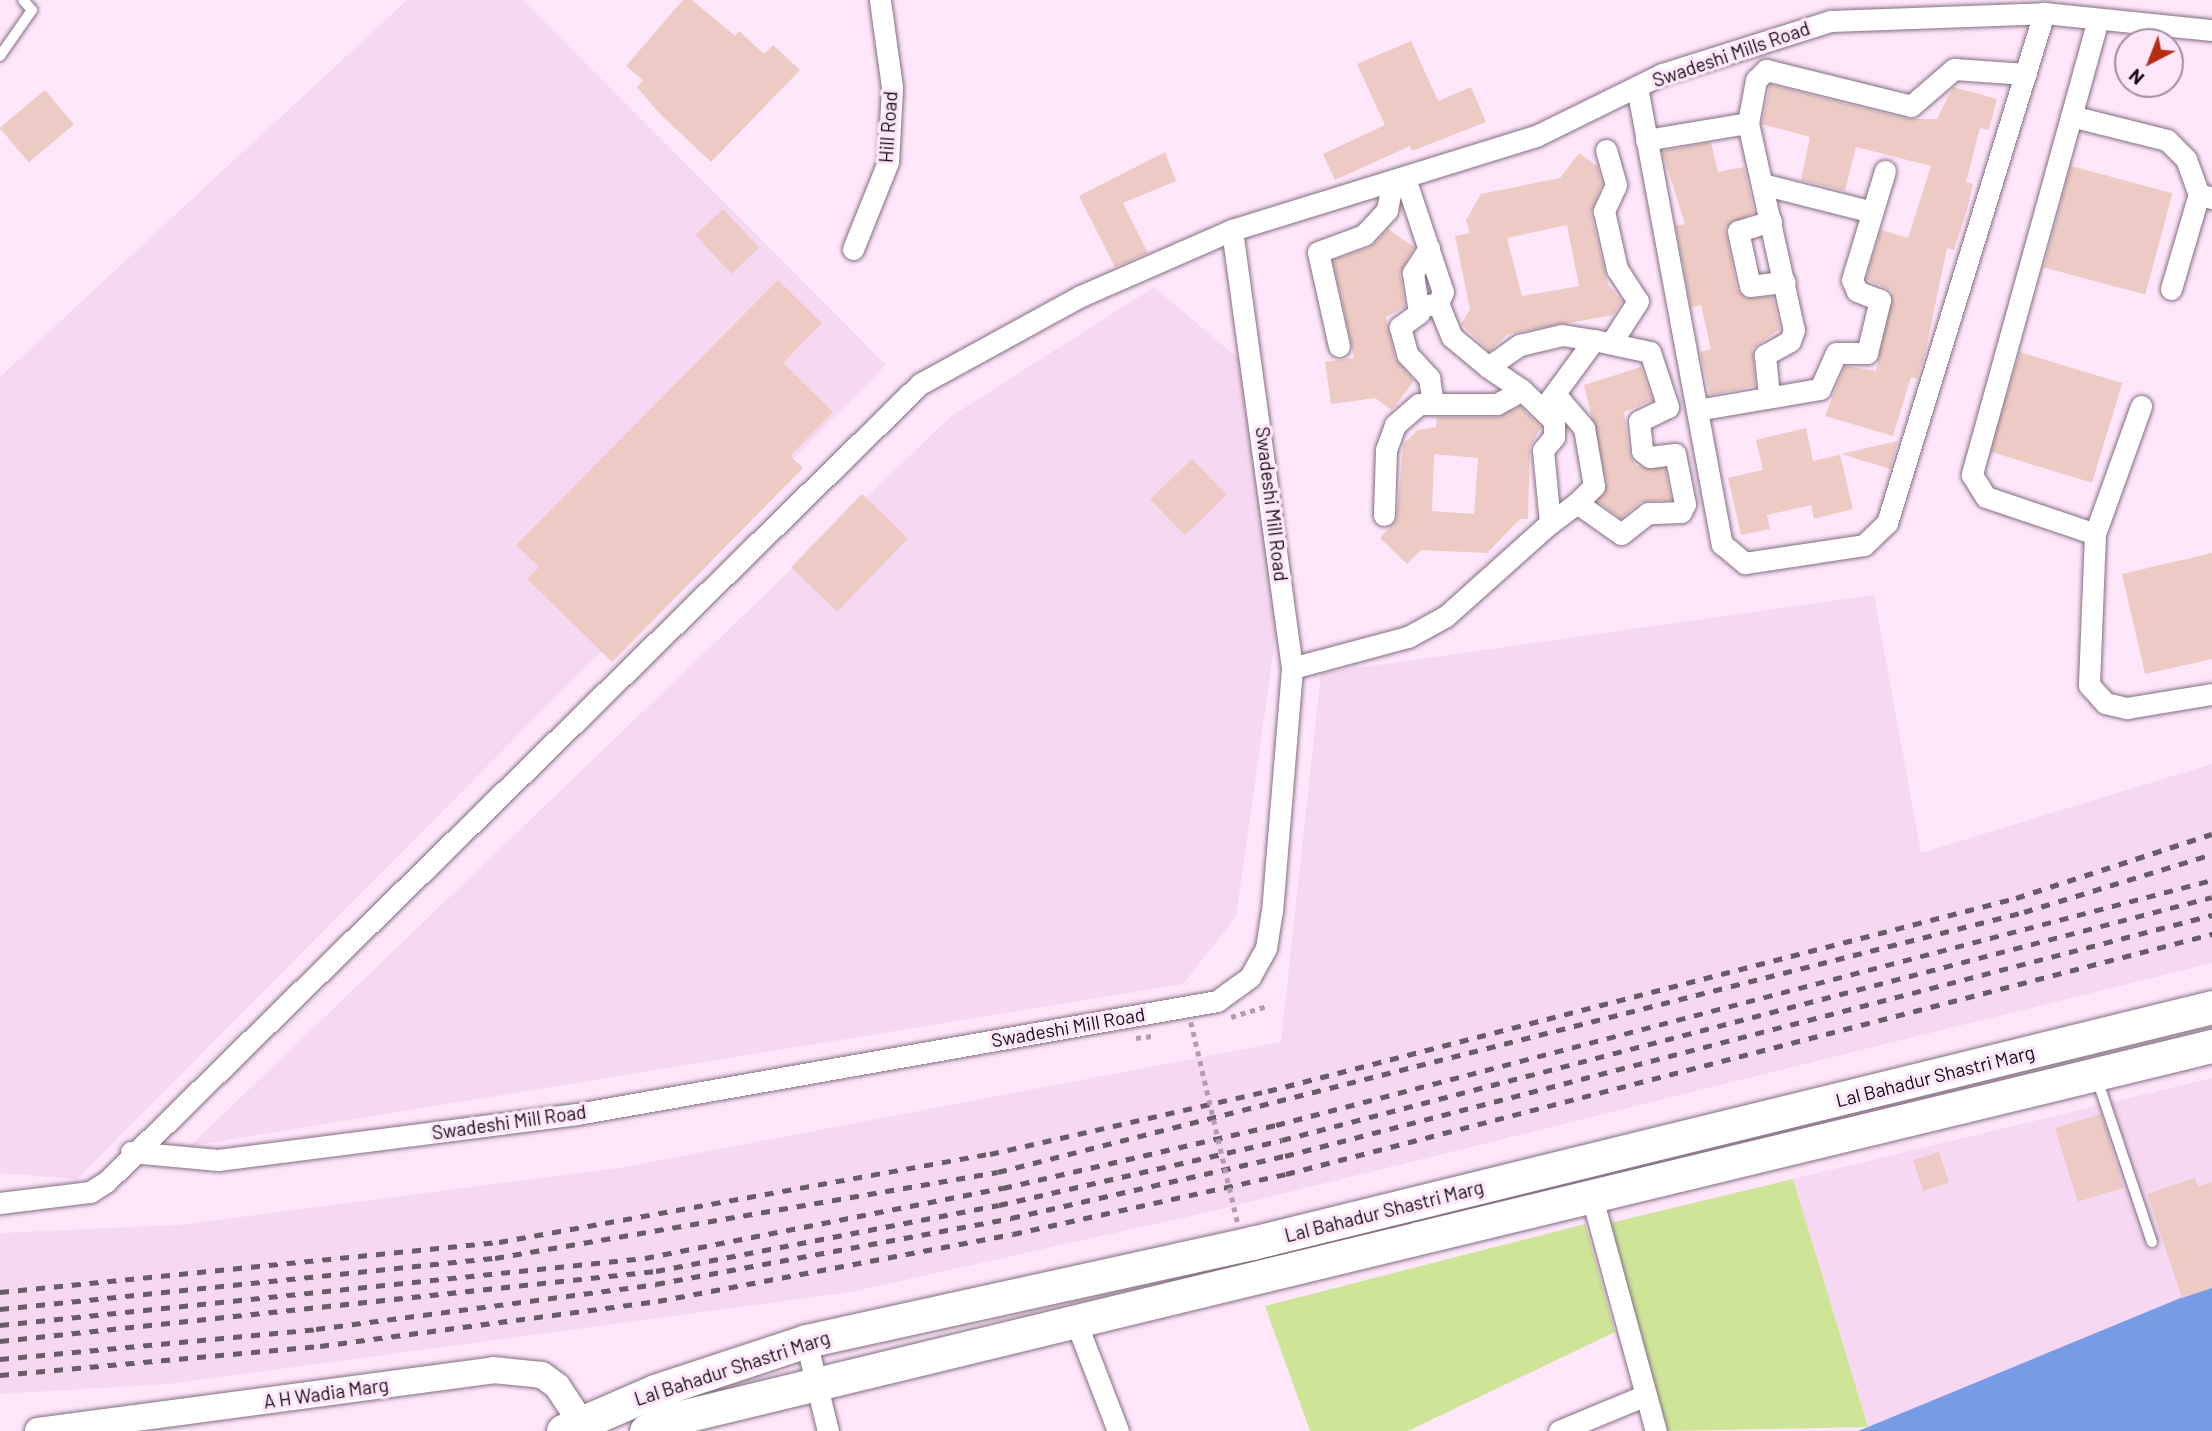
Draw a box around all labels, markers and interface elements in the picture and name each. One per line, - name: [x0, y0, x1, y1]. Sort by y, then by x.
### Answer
- street label: Swadeshi Mills Road: [1649, 16, 1813, 92]
- north arrow: [2114, 28, 2184, 98]
- text: N: [2124, 65, 2148, 90]
- street label: Hill Road: [874, 90, 902, 164]
- street label: Swadeshi Mill Road: [1251, 425, 1293, 583]
- street label: Swadeshi Mill Road: [989, 1002, 1147, 1052]
- street label: Lal Bahadur Shastri Marg: [1833, 1040, 2037, 1112]
- street label: Swadeshi Mill Road: [430, 1100, 588, 1144]
- street label: Lal Bahadur Shastri Marg: [1282, 1175, 1486, 1247]
- street label: Lal Bahadur Shastri Marg: [631, 1326, 833, 1410]
- street label: A H Wadia Marg: [262, 1373, 390, 1413]

